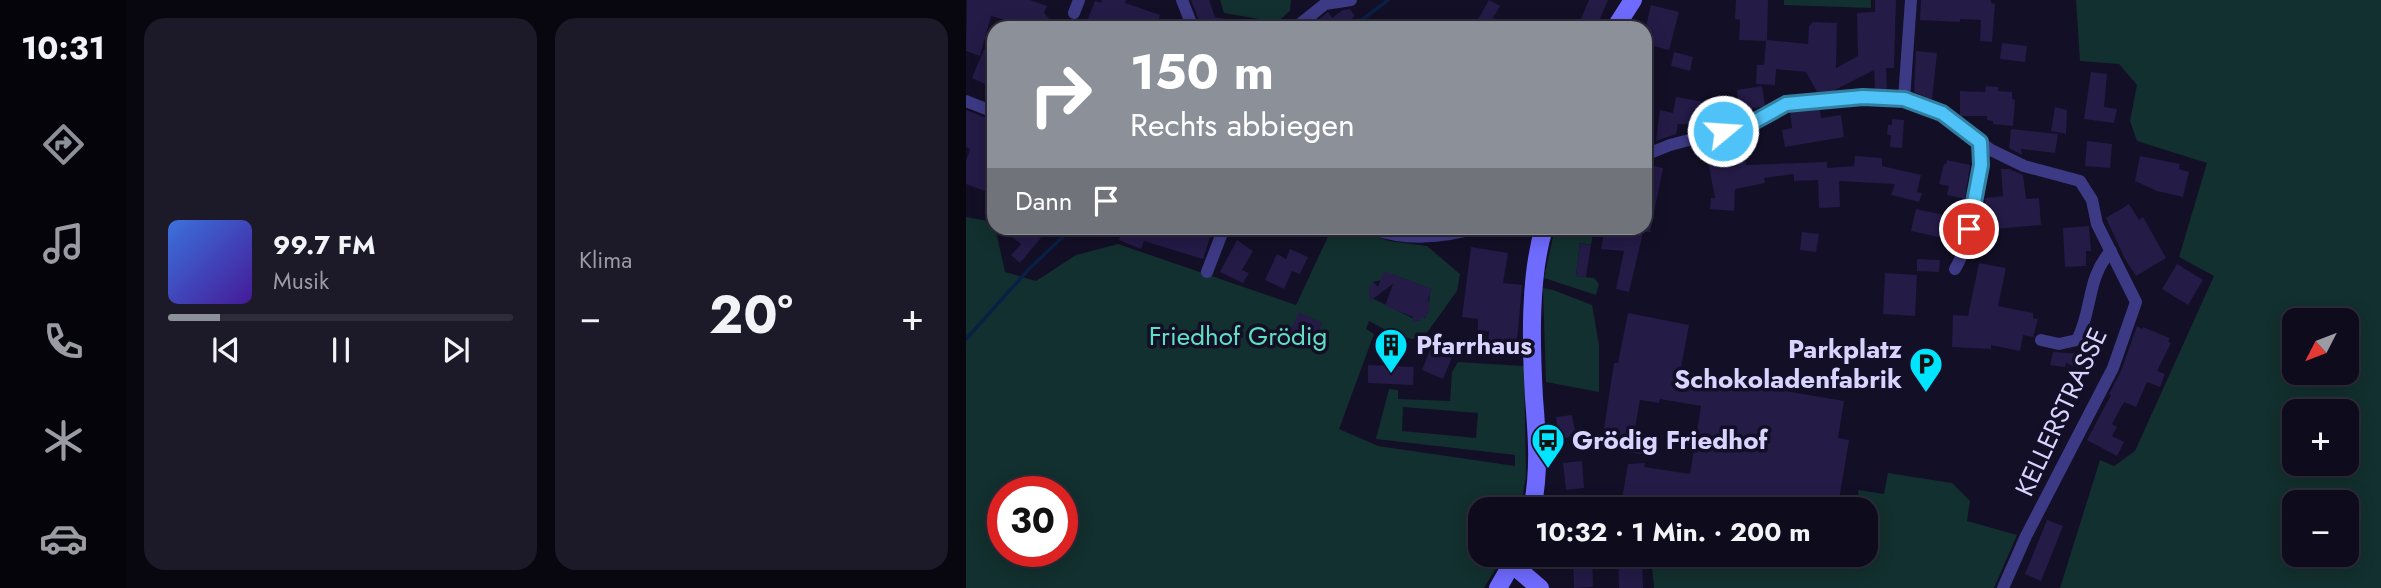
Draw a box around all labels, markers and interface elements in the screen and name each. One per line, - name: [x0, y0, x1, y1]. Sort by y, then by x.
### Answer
- text: 10:31: [21, 25, 105, 71]
- text: 150 m: [1130, 37, 1274, 107]
- icon: right: [1015, 49, 1106, 140]
- position arrow: [1686, 94, 1760, 168]
- text: Rechts abbiegen: [1130, 102, 1355, 148]
- icon: directions: [39, 120, 88, 169]
- text: Dann: [1015, 182, 1073, 220]
- icon: arrive: [1087, 182, 1125, 220]
- pin: [1939, 199, 1999, 259]
- icon: arrive: [1950, 210, 1988, 248]
- icon: music: [39, 219, 88, 268]
- text: 99.7 FM: [273, 226, 375, 264]
- text: Klima: [579, 243, 632, 277]
- text: Musik: [273, 264, 329, 298]
- text: 20°: [709, 277, 793, 353]
- text: −: [579, 289, 601, 344]
- text: +: [901, 289, 924, 344]
- north arrow: [2282, 308, 2359, 385]
- map controls: [2282, 308, 2359, 567]
- icon: phone: [39, 317, 88, 366]
- park label: Friedhof Grödig: [1149, 317, 1327, 355]
- street label: KELLERSTRASSE: [2005, 321, 2117, 503]
- building icon: Pfarrhaus: [1372, 326, 1410, 375]
- place label: Pfarrhaus: [1416, 326, 1532, 364]
- place label: Parkplatz Schokoladenfabrik: [1674, 330, 1902, 398]
- icon: previous: [207, 331, 245, 369]
- icon: pause: [322, 331, 360, 369]
- icon: next: [437, 331, 475, 369]
- parking icon: Parkplatz Schokoladenfabrik: [1907, 345, 1945, 394]
- button: +: [2282, 399, 2359, 476]
- icon: climate: [39, 416, 88, 465]
- bus stop icon: Grödig Friedhof: [1529, 421, 1567, 470]
- place label: Grödig Friedhof: [1572, 421, 1768, 459]
- speed limit sign: 30: [987, 476, 1078, 567]
- button: −: [2282, 490, 2359, 567]
- text: 10:32 · 1 Min. · 200 m: [1535, 513, 1811, 551]
- icon: car: [39, 514, 88, 563]

